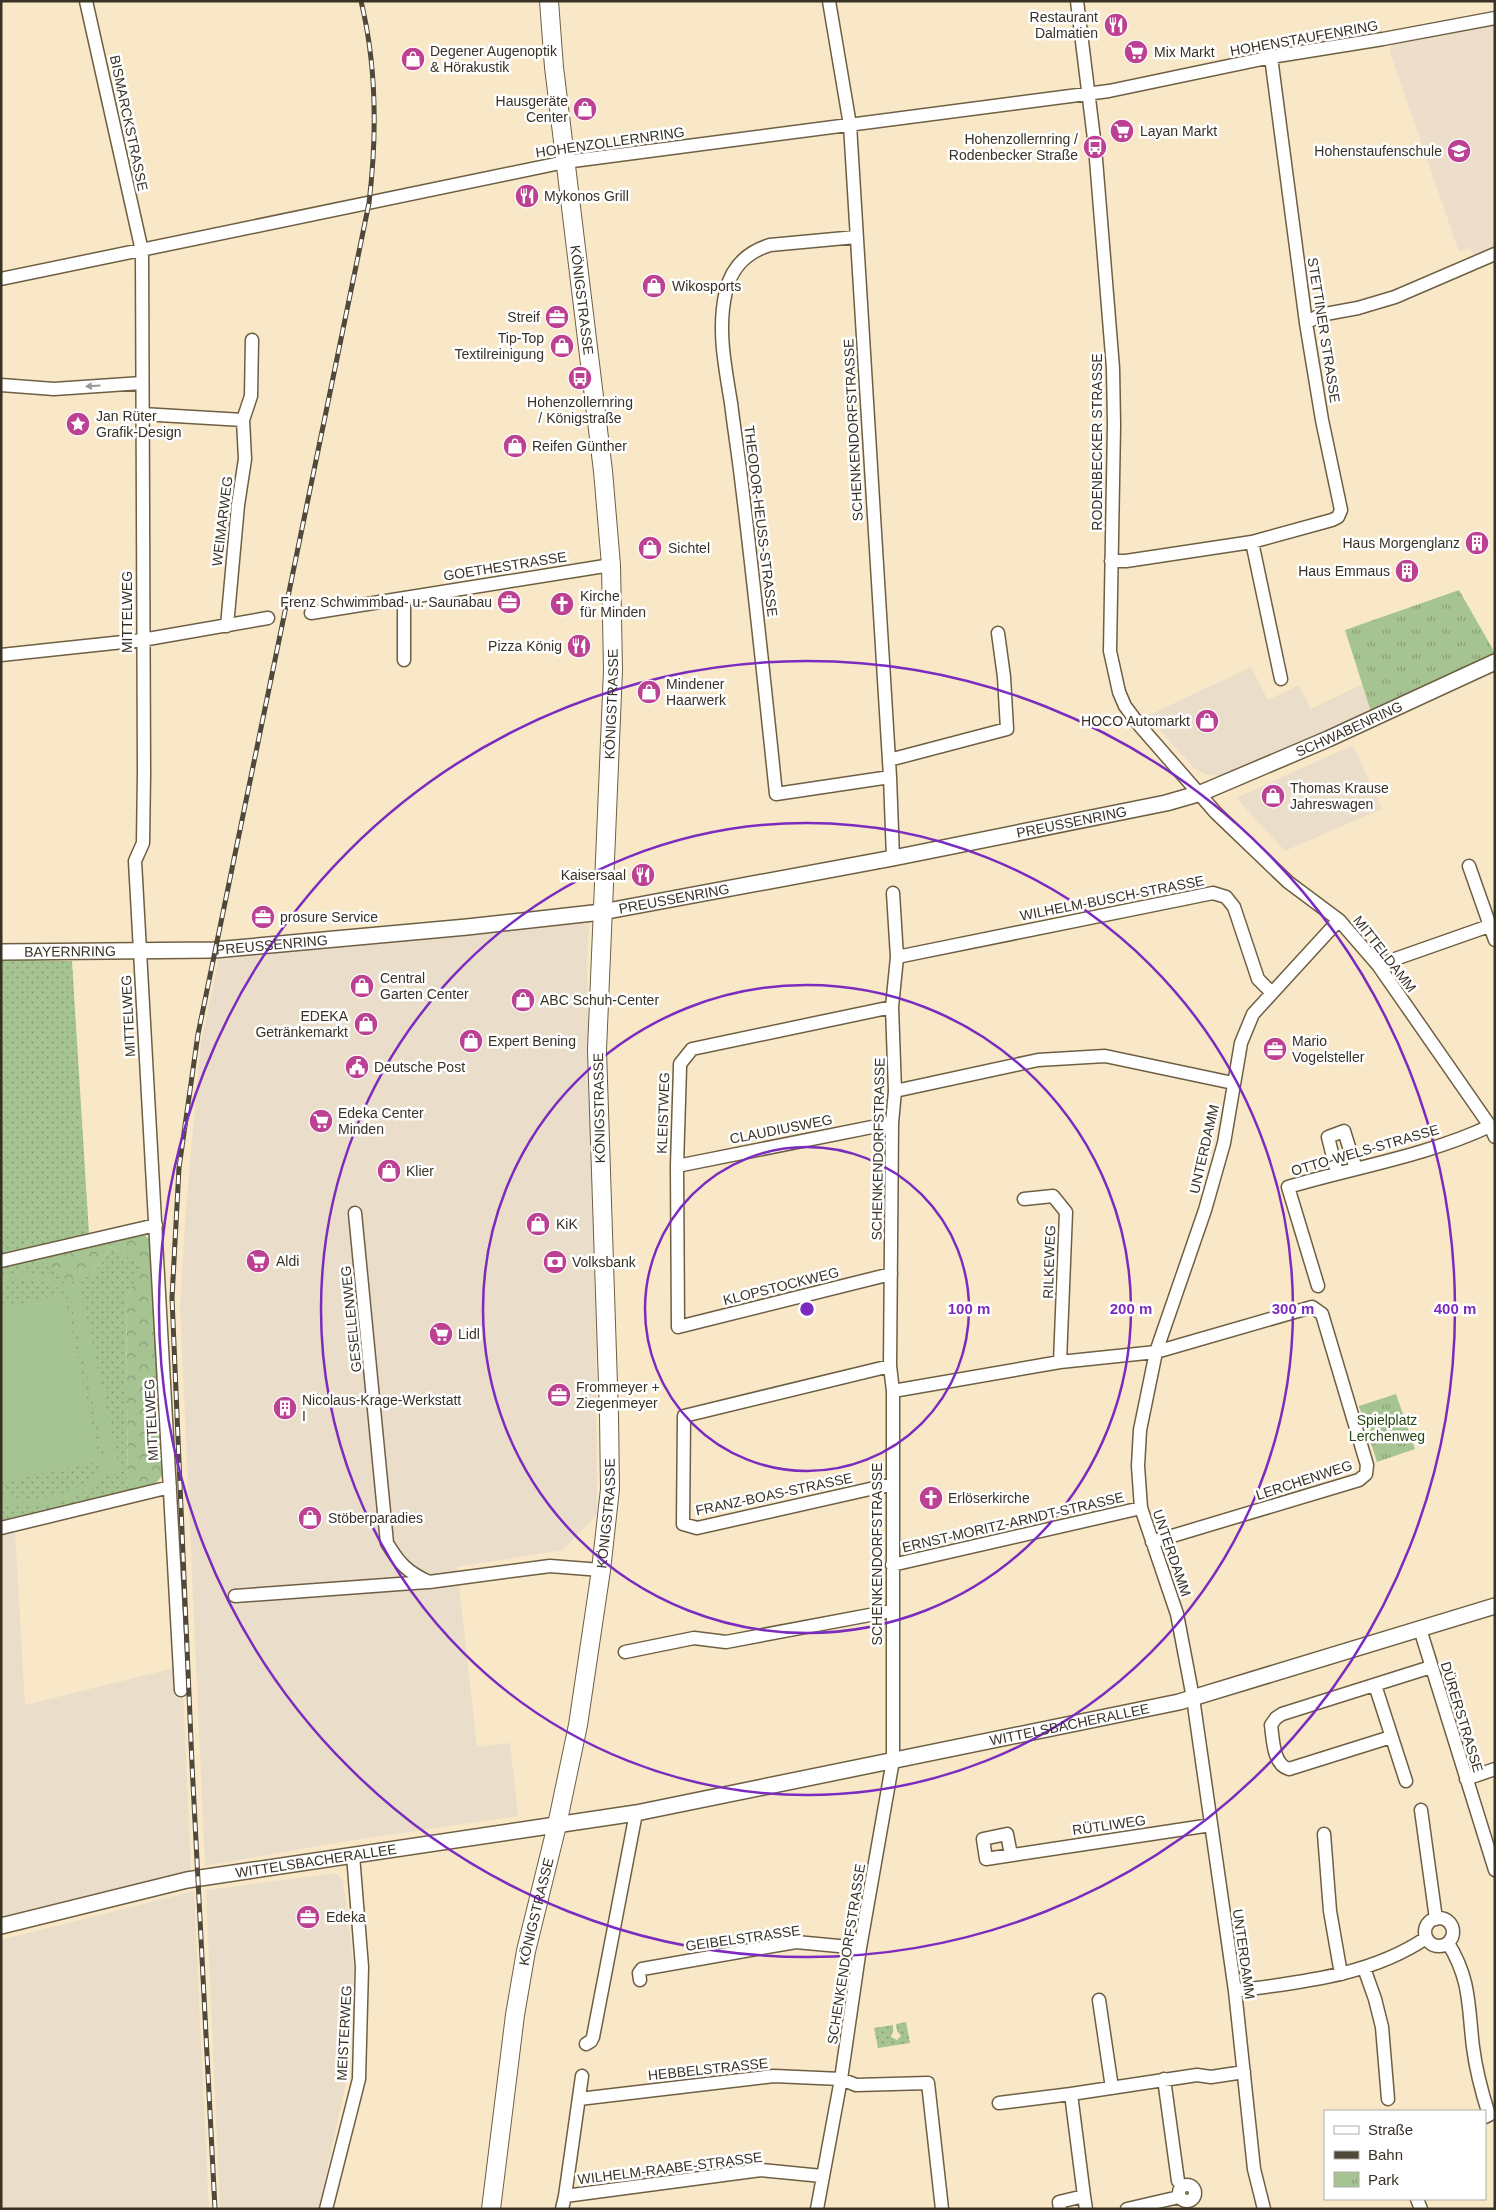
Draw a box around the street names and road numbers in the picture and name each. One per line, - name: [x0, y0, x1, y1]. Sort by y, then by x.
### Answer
- street label: HOHENSTAUFENRING: [1229, 17, 1379, 59]
- street label: BISMARCKSTRASSE: [107, 54, 151, 192]
- street label: HOHENZOLLERNRING: [535, 124, 685, 160]
- street label: KÖNIGSTRASSE: [567, 244, 598, 356]
- street label: STETTINER STRASSE: [1305, 256, 1343, 404]
- street label: SCHENKENDORFSTRASSE: [840, 338, 866, 522]
- street label: RODENBECKER STRASSE: [1089, 353, 1105, 531]
- street label: THEODOR-HEUSS-STRASSE: [741, 424, 781, 618]
- street label: WEIMARWEG: [209, 475, 235, 567]
- street label: GOETHESTRASSE: [442, 548, 568, 584]
- street label: MITTELWEG: [119, 571, 135, 653]
- street label: KÖNIGSTRASSE: [601, 649, 621, 760]
- street label: SCHWABENRING: [1293, 698, 1405, 760]
- street label: PREUSSENRING: [1015, 803, 1128, 841]
- street label: WILHELM-BUSCH-STRASSE: [1018, 872, 1206, 924]
- street label: PREUSSENRING: [617, 881, 730, 917]
- street label: MITTELDAMM: [1350, 913, 1420, 995]
- street label: PREUSSENRING: [215, 932, 328, 958]
- street label: BAYERNRING: [24, 943, 116, 960]
- street label: MITTELWEG: [118, 975, 138, 1057]
- street label: KÖNIGSTRASSE: [589, 1053, 608, 1163]
- street label: SCHENKENDORFSTRASSE: [868, 1057, 888, 1241]
- street label: KLEISTWEG: [654, 1072, 672, 1154]
- street label: UNTERDAMM: [1186, 1103, 1222, 1195]
- street label: CLAUDIUSWEG: [728, 1111, 834, 1147]
- street label: OTTO-WELS-STRASSE: [1289, 1121, 1441, 1179]
- street label: RILKEWEG: [1040, 1225, 1058, 1299]
- street label: KLOPSTOCKWEG: [721, 1264, 841, 1308]
- street label: GESELLENWEG: [337, 1265, 365, 1373]
- street label: MITTELWEG: [141, 1379, 161, 1461]
- street label: LERCHENWEG: [1254, 1457, 1354, 1503]
- street label: KÖNIGSTRASSE: [593, 1458, 618, 1569]
- street label: SCHENKENDORFSTRASSE: [869, 1463, 885, 1645]
- street label: FRANZ-BOAS-STRASSE: [694, 1470, 854, 1518]
- street label: ERNST-MORITZ-ARNDT-STRASSE: [901, 1489, 1125, 1555]
- street label: UNTERDAMM: [1150, 1507, 1194, 1599]
- street label: DÜRERSTRASSE: [1438, 1659, 1487, 1774]
- street label: WITTELSBACHERALLEE: [988, 1700, 1151, 1749]
- street label: RÜTLIWEG: [1071, 1811, 1147, 1838]
- street label: WITTELSBACHERALLEE: [234, 1841, 398, 1881]
- street label: KÖNIGSTRASSE: [516, 1856, 557, 1967]
- street label: SCHENKENDORFSTRASSE: [824, 1862, 868, 2046]
- street label: UNTERDAMM: [1230, 1908, 1258, 2000]
- street label: GEIBELSTRASSE: [684, 1922, 802, 1954]
- street label: MEISTERWEG: [334, 1985, 354, 2081]
- street label: HEBBELSTRASSE: [647, 2055, 769, 2083]
- street label: WILHELM-RAABE-STRASSE: [577, 2149, 763, 2187]

